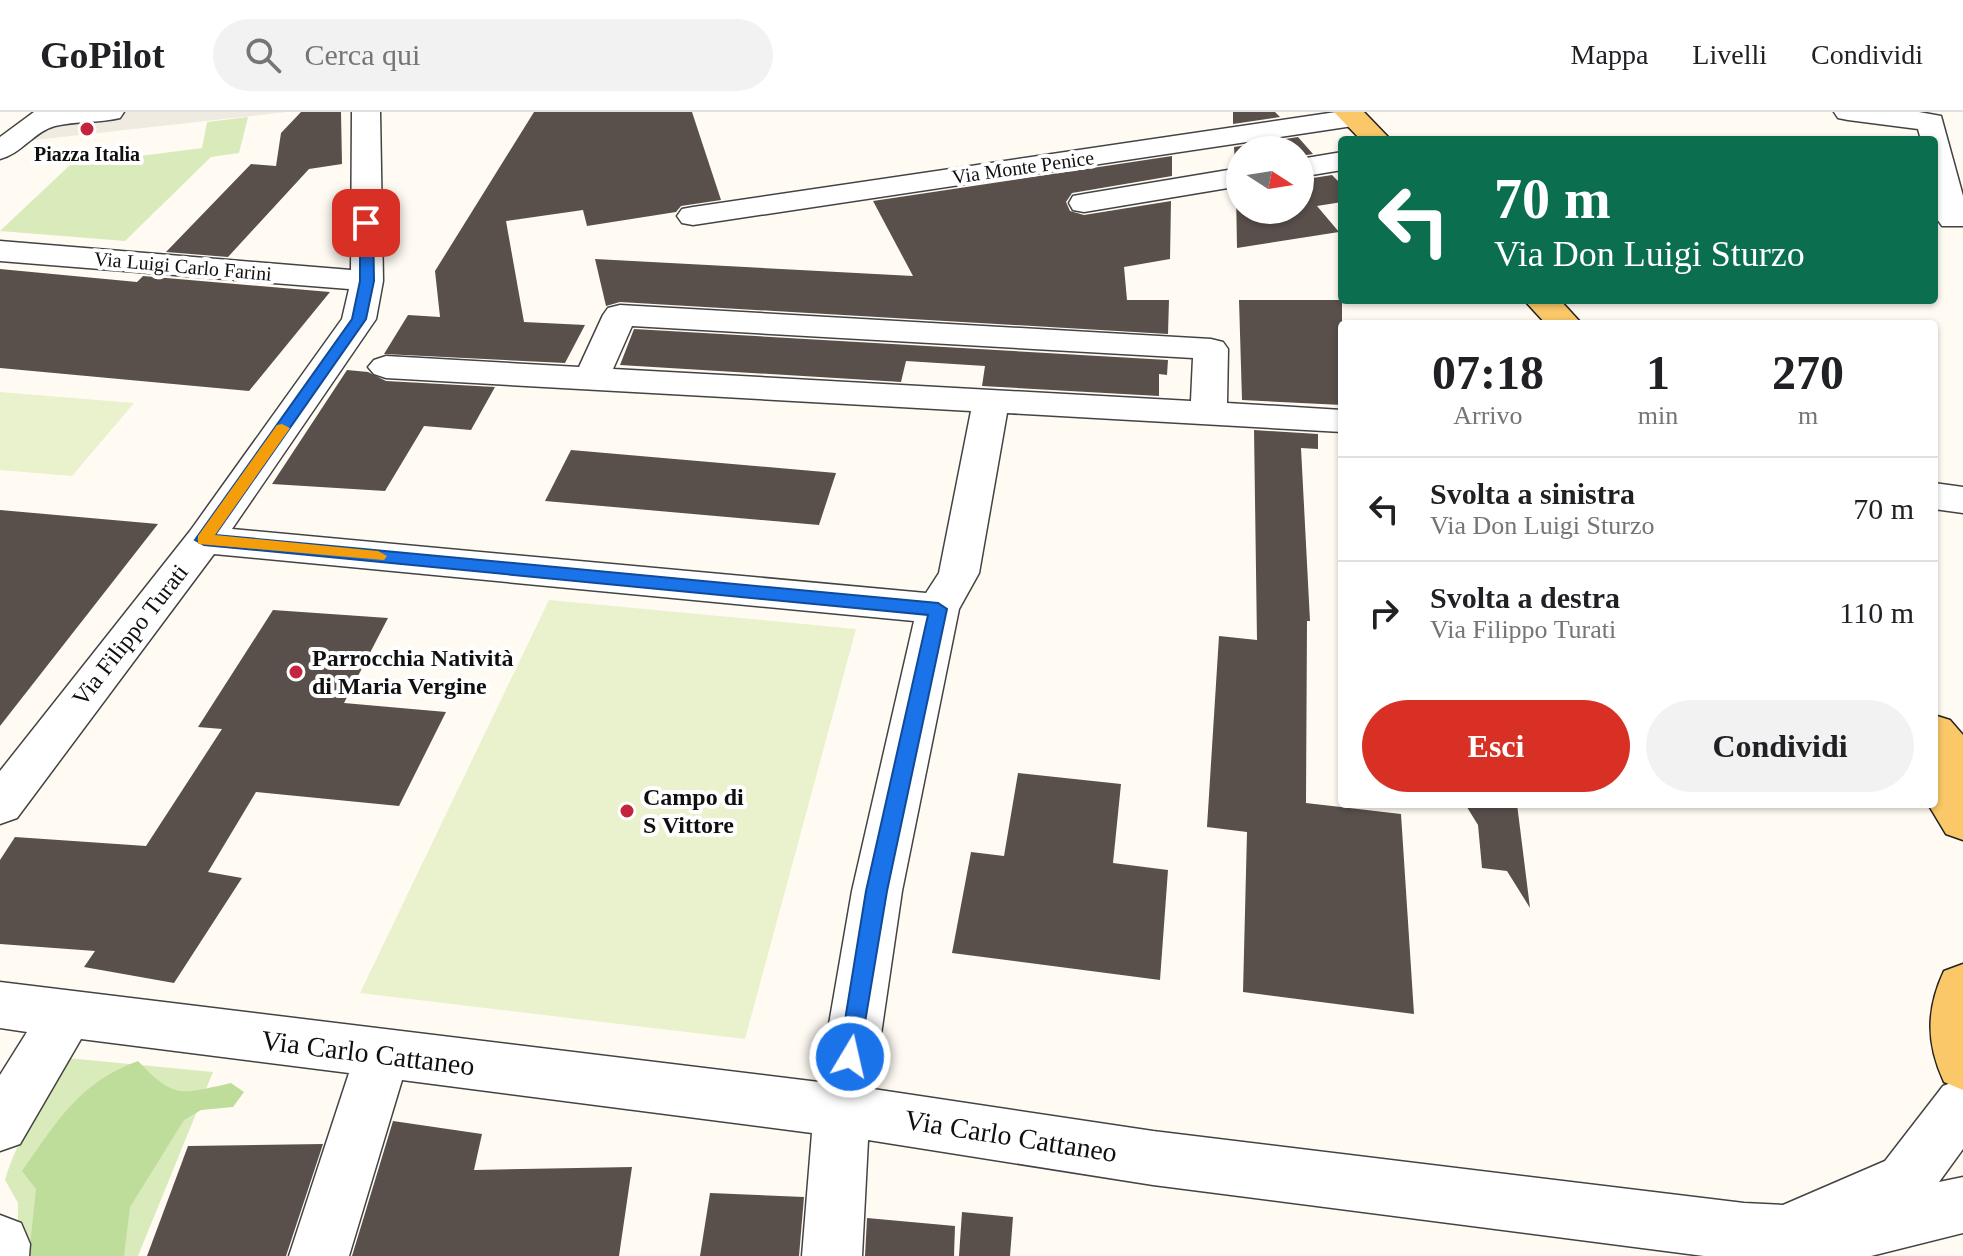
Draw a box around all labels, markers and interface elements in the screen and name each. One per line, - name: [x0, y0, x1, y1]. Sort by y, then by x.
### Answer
- search box: [213, 19, 773, 91]
- icon: search: [241, 33, 285, 77]
- text: GoPilot: [40, 34, 165, 76]
- text: Cerca qui: [305, 38, 420, 71]
- text: Mappa: [1571, 39, 1648, 70]
- text: Livelli: [1692, 39, 1767, 70]
- text: Condividi: [1811, 39, 1923, 70]
- marker: Piazza Italia: [78, 120, 96, 138]
- north arrow: [1226, 136, 1314, 224]
- map controls: [1226, 136, 1314, 224]
- place label: Piazza Italia: [34, 143, 140, 165]
- street label: Via Monte Penice: [951, 146, 1096, 188]
- icon: left: [1362, 168, 1466, 272]
- text: 70 m: [1494, 168, 1611, 230]
- pin: [332, 189, 400, 257]
- icon: arrive: [344, 201, 388, 245]
- text: Via Don Luigi Sturzo: [1494, 234, 1805, 274]
- street label: Via Luigi Carlo Farini: [93, 247, 273, 286]
- text: 07:18: [1432, 346, 1544, 399]
- text: 1: [1646, 346, 1670, 399]
- text: 270: [1772, 346, 1844, 399]
- text: Arrivo: [1453, 401, 1523, 430]
- text: min: [1638, 401, 1678, 430]
- text: m: [1798, 401, 1818, 430]
- text: Svolta a sinistra: [1430, 477, 1635, 510]
- icon: left: [1362, 487, 1406, 531]
- text: 70 m: [1853, 492, 1914, 525]
- text: Via Don Luigi Sturzo: [1430, 511, 1654, 540]
- street label: Via Filippo Turati: [67, 559, 193, 711]
- text: Svolta a destra: [1430, 581, 1620, 614]
- icon: right: [1362, 591, 1406, 635]
- text: 110 m: [1839, 596, 1914, 629]
- text: Via Filippo Turati: [1430, 615, 1616, 644]
- place label: Parrocchia Natività di Maria Vergine: [312, 645, 514, 699]
- marker: Parrocchia Natività di Maria Vergine: [287, 663, 305, 681]
- button: Esci: [1362, 700, 1630, 792]
- button: Condividi: [1646, 700, 1914, 792]
- place label: Campo di S Vittore: [643, 784, 744, 838]
- marker: Campo di S Vittore: [618, 802, 636, 820]
- position arrow: [808, 1015, 892, 1099]
- street label: Via Carlo Cattaneo: [260, 1025, 476, 1081]
- street label: Via Carlo Cattaneo: [903, 1104, 1119, 1168]

